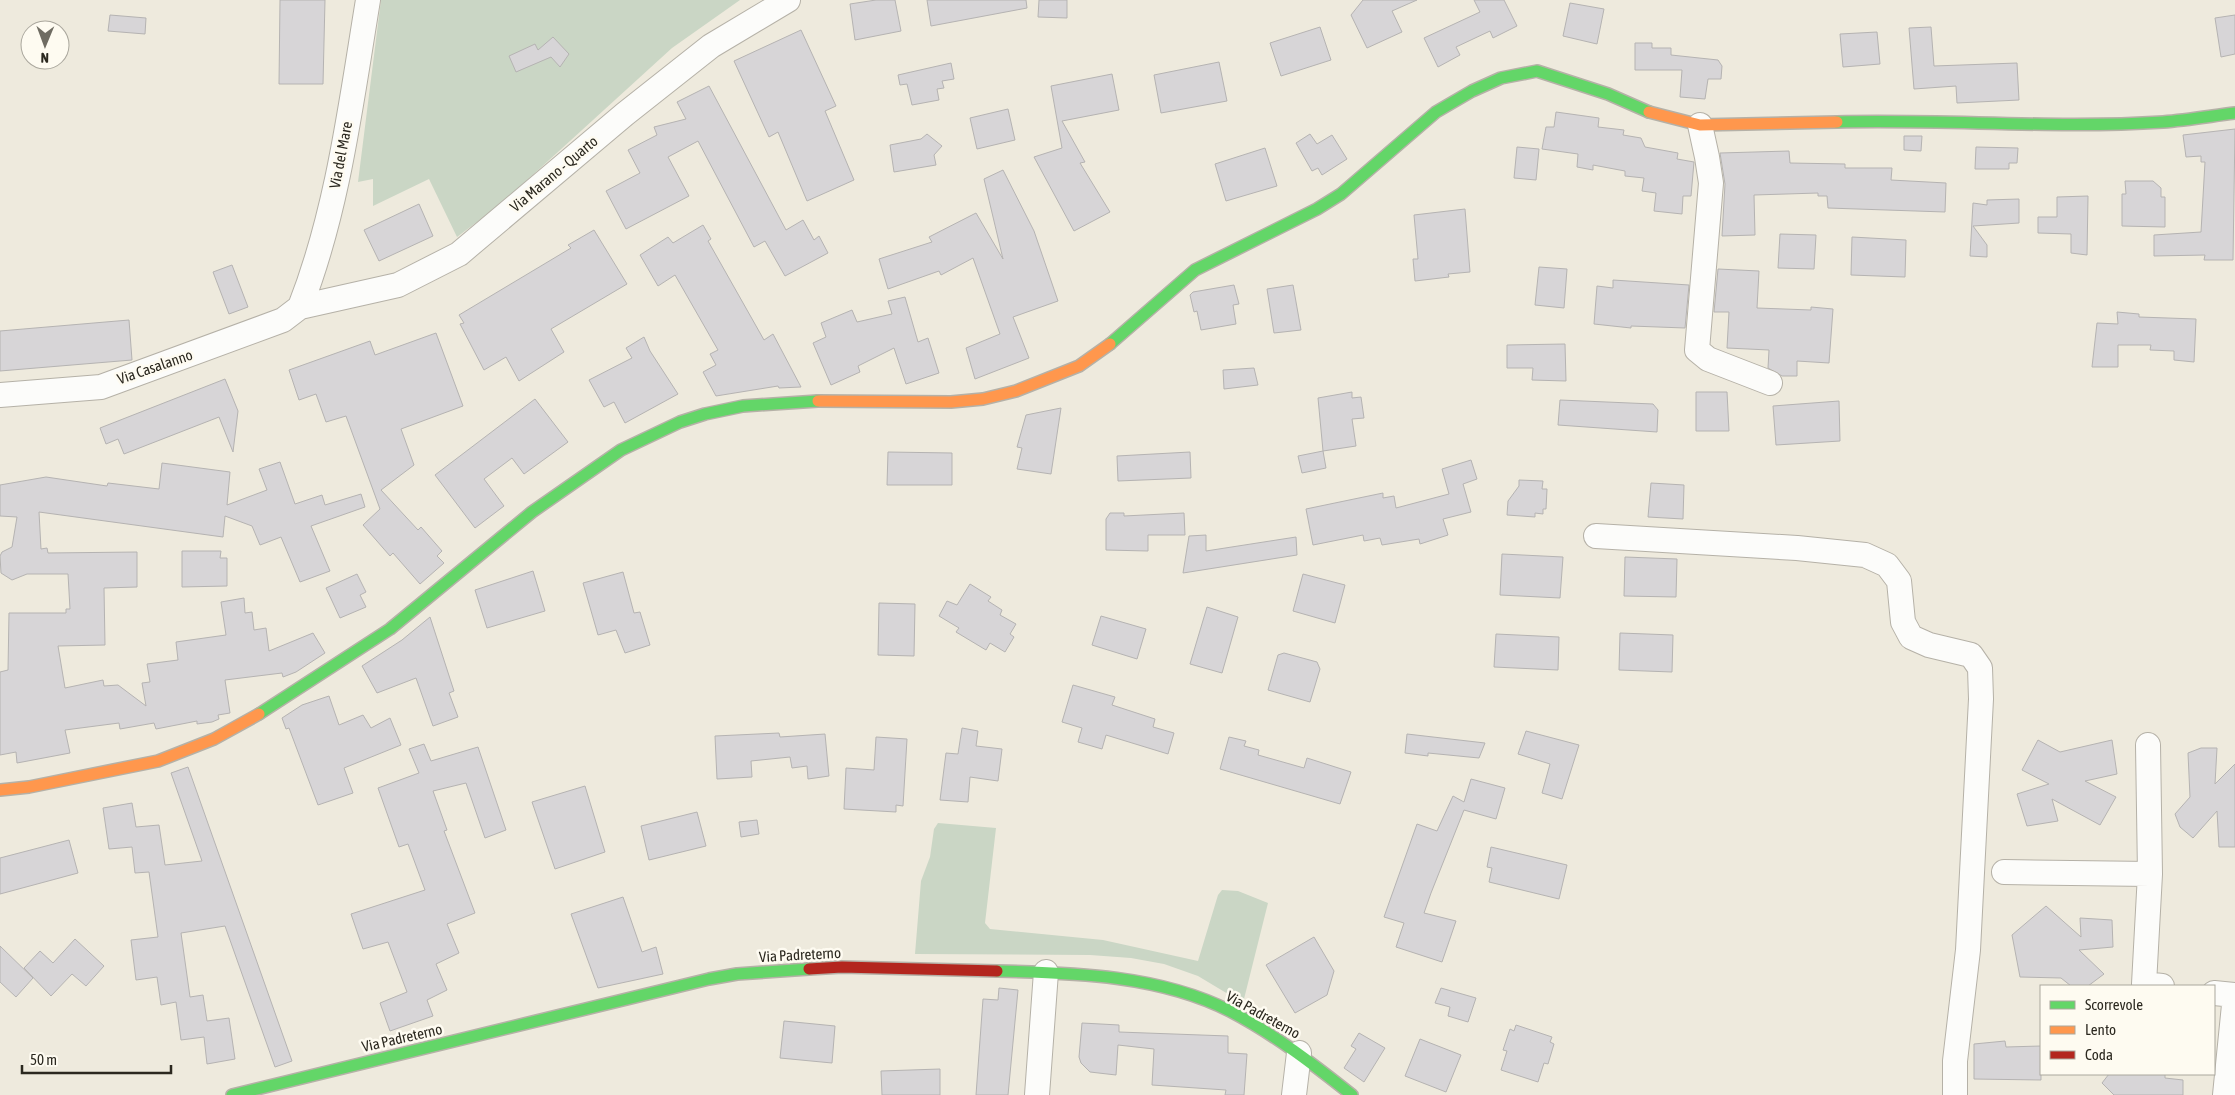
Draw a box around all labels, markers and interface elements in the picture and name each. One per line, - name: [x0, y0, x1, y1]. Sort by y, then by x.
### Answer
- north arrow: [20, 20, 70, 70]
- text: N: [41, 50, 49, 66]
- street label: Via del Mare: [326, 120, 355, 190]
- street label: Via Marano - Quarto: [507, 132, 601, 215]
- street label: Via Casalanno: [115, 346, 195, 387]
- street label: Via Padreterno: [759, 944, 841, 965]
- legend: [2040, 985, 2215, 1075]
- street label: Via Padreterno: [1223, 987, 1303, 1042]
- text: Scorrevole: [2085, 996, 2143, 1013]
- street label: Via Padreterno: [360, 1020, 444, 1055]
- text: Lento: [2085, 1021, 2116, 1038]
- scale bar: [22, 1042, 171, 1074]
- text: Coda: [2085, 1046, 2113, 1063]
- text: 50 m: [30, 1051, 57, 1068]

